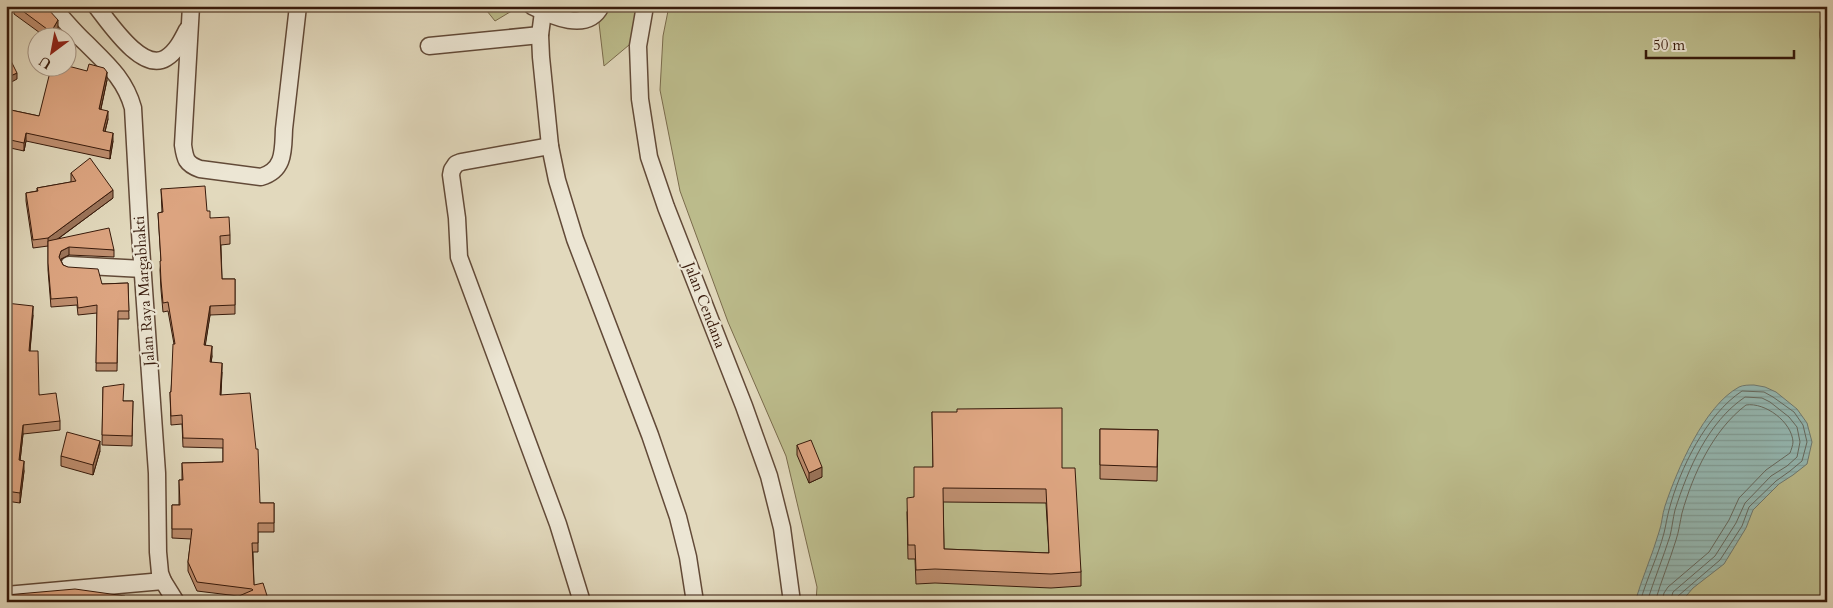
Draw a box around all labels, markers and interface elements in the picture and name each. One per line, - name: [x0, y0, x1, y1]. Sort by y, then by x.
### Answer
- north arrow: [28, 28, 78, 78]
- scale bar: [1646, 28, 1793, 60]
- text: 50 m: [1653, 35, 1685, 55]
- text: U: [35, 51, 55, 74]
- street label: Jalan Raya Margabhakti: [129, 215, 159, 369]
- street label: Jalan Cendana: [679, 257, 731, 351]

